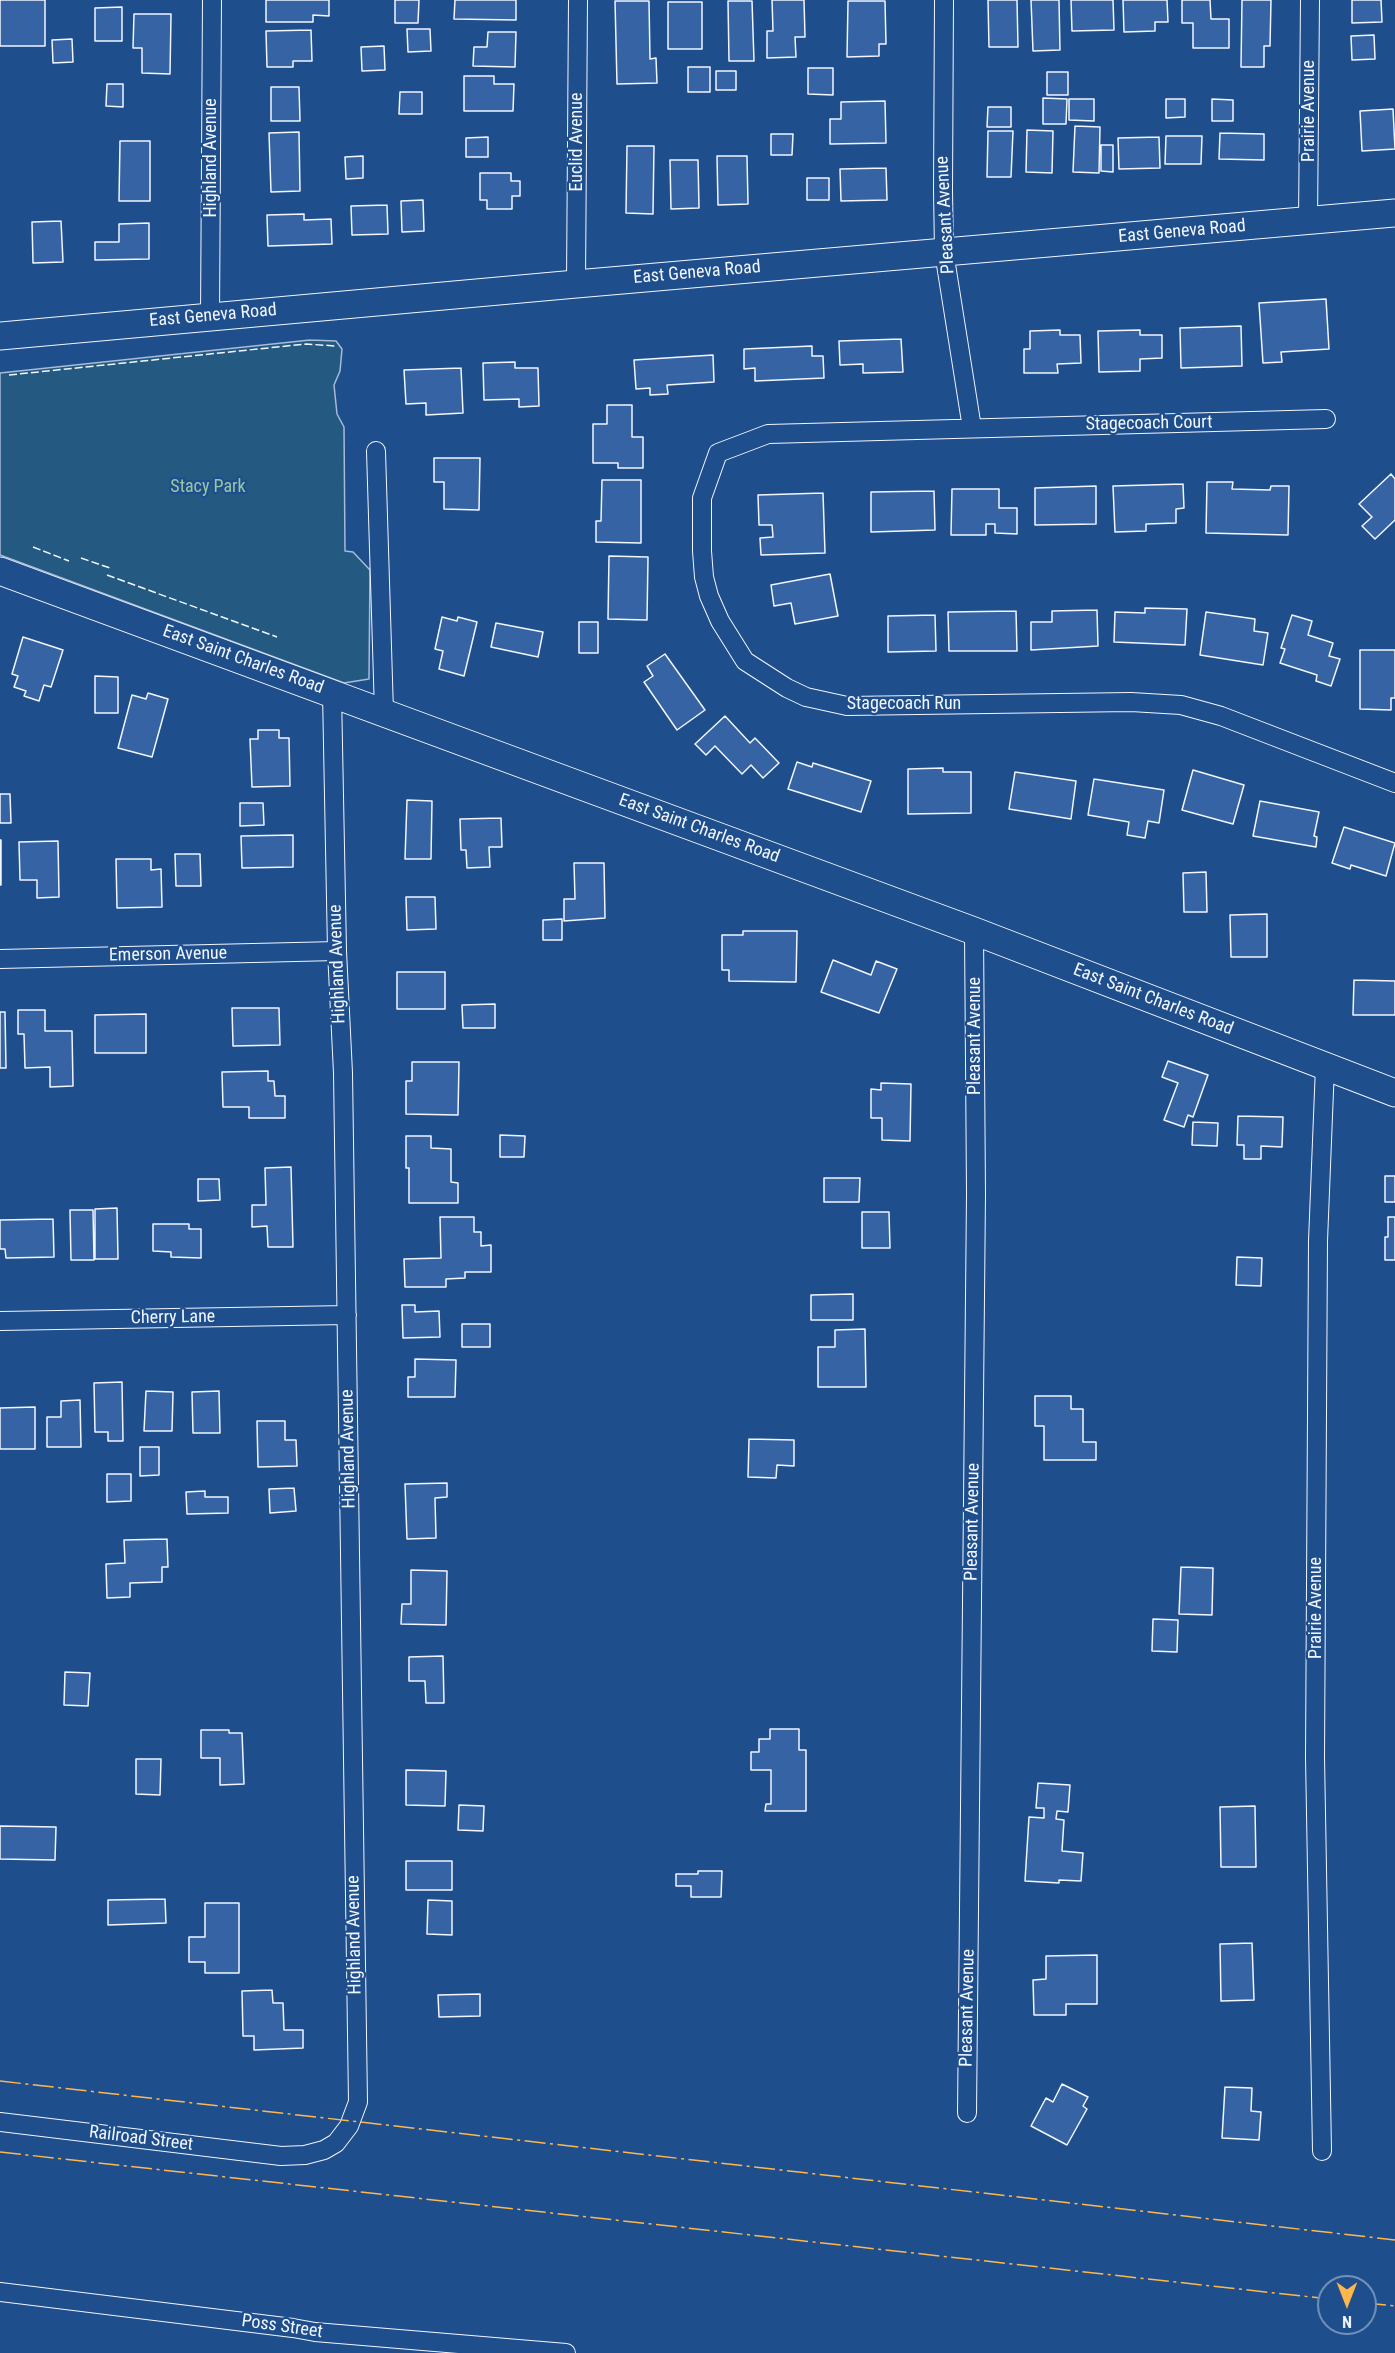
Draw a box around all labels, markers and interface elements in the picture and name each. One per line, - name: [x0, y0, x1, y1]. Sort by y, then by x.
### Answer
- street label: Prairie Avenue: [1298, 60, 1320, 162]
- street label: Euclid Avenue: [566, 93, 588, 191]
- street label: Highland Avenue: [200, 98, 222, 218]
- street label: Pleasant Avenue: [932, 156, 960, 274]
- street label: East Geneva Road: [1117, 216, 1247, 248]
- street label: East Geneva Road: [632, 257, 762, 289]
- street label: East Geneva Road: [148, 300, 278, 332]
- street label: Stagecoach Court: [1085, 412, 1213, 436]
- park label: Stacy Park: [170, 476, 246, 498]
- street label: East Saint Charles Road: [160, 621, 326, 699]
- street label: Stagecoach Run: [847, 693, 961, 715]
- street label: East Saint Charles Road: [616, 790, 782, 868]
- street label: Highland Avenue: [325, 904, 351, 1024]
- street label: Emerson Avenue: [109, 943, 227, 967]
- street label: East Saint Charles Road: [1070, 960, 1236, 1040]
- street label: Pleasant Avenue: [964, 977, 986, 1095]
- street label: Cherry Lane: [131, 1306, 215, 1330]
- street label: Highland Avenue: [337, 1389, 361, 1509]
- street label: Pleasant Avenue: [961, 1463, 985, 1581]
- street label: Prairie Avenue: [1305, 1557, 1327, 1659]
- street label: Highland Avenue: [343, 1875, 367, 1995]
- street label: Pleasant Avenue: [956, 1949, 980, 2067]
- street label: Railroad Street: [88, 2122, 194, 2156]
- north arrow: [1317, 2275, 1377, 2335]
- street label: Poss Street: [240, 2311, 324, 2343]
- text: N: [1342, 2312, 1352, 2331]

